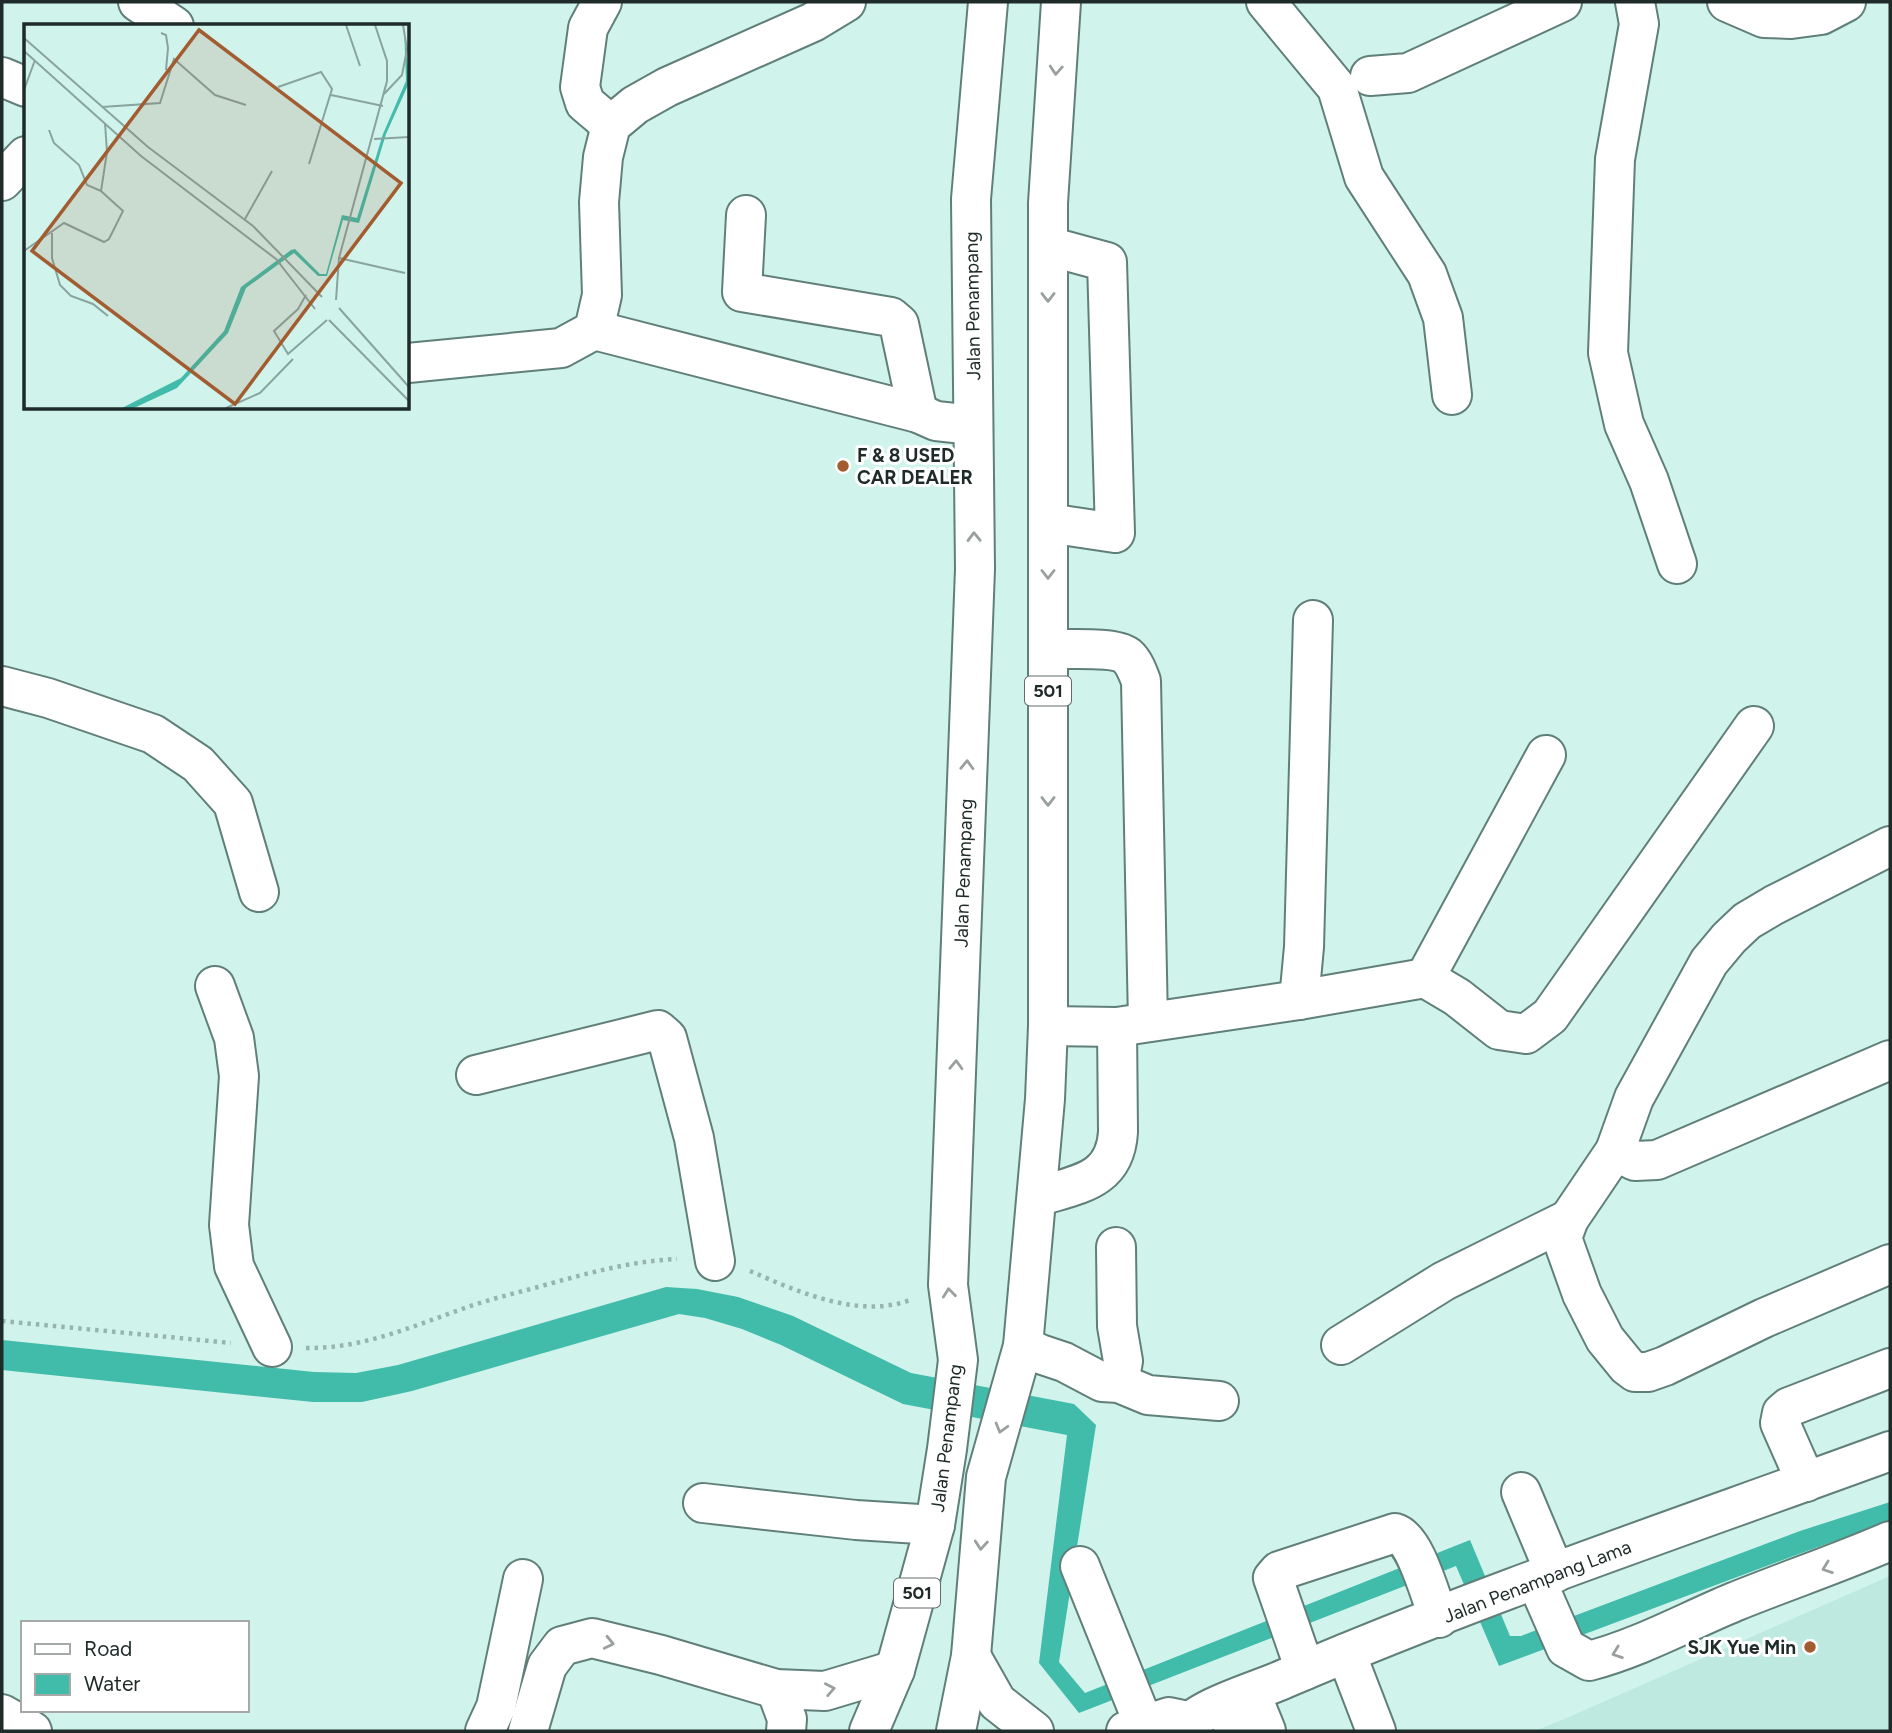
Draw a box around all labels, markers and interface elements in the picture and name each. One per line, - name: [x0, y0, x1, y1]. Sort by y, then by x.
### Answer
- inset map: [24, 24, 410, 410]
- one-way arrow: [1049, 65, 1064, 76]
- street label: Jalan Penampang: [960, 231, 985, 381]
- one-way arrow: [1040, 292, 1056, 303]
- place label: F & 8 USED CAR DEALER: [857, 444, 973, 489]
- marker: F & 8 USED CAR DEALER: [835, 458, 851, 474]
- one-way arrow: [966, 531, 982, 542]
- one-way arrow: [1040, 569, 1056, 579]
- road number: 501: [1025, 676, 1071, 706]
- one-way arrow: [960, 759, 975, 770]
- one-way arrow: [1040, 796, 1056, 807]
- street label: Jalan Penampang: [949, 798, 978, 948]
- one-way arrow: [948, 1060, 963, 1071]
- one-way arrow: [942, 1287, 957, 1298]
- street label: Jalan Penampang: [926, 1363, 967, 1513]
- one-way arrow: [994, 1421, 1009, 1433]
- street label: Jalan Penampang Lama: [1440, 1535, 1634, 1628]
- one-way arrow: [974, 1539, 989, 1550]
- one-way arrow: [1822, 1559, 1834, 1573]
- road number: 501: [894, 1578, 940, 1608]
- legend: [21, 1621, 248, 1712]
- one-way arrow: [603, 1634, 615, 1649]
- text: Road: [84, 1636, 132, 1661]
- place label: SJK Yue Min: [1688, 1636, 1796, 1659]
- marker: SJK Yue Min: [1802, 1639, 1818, 1655]
- one-way arrow: [1611, 1645, 1623, 1659]
- text: Water: [84, 1671, 140, 1696]
- one-way arrow: [824, 1682, 836, 1697]

